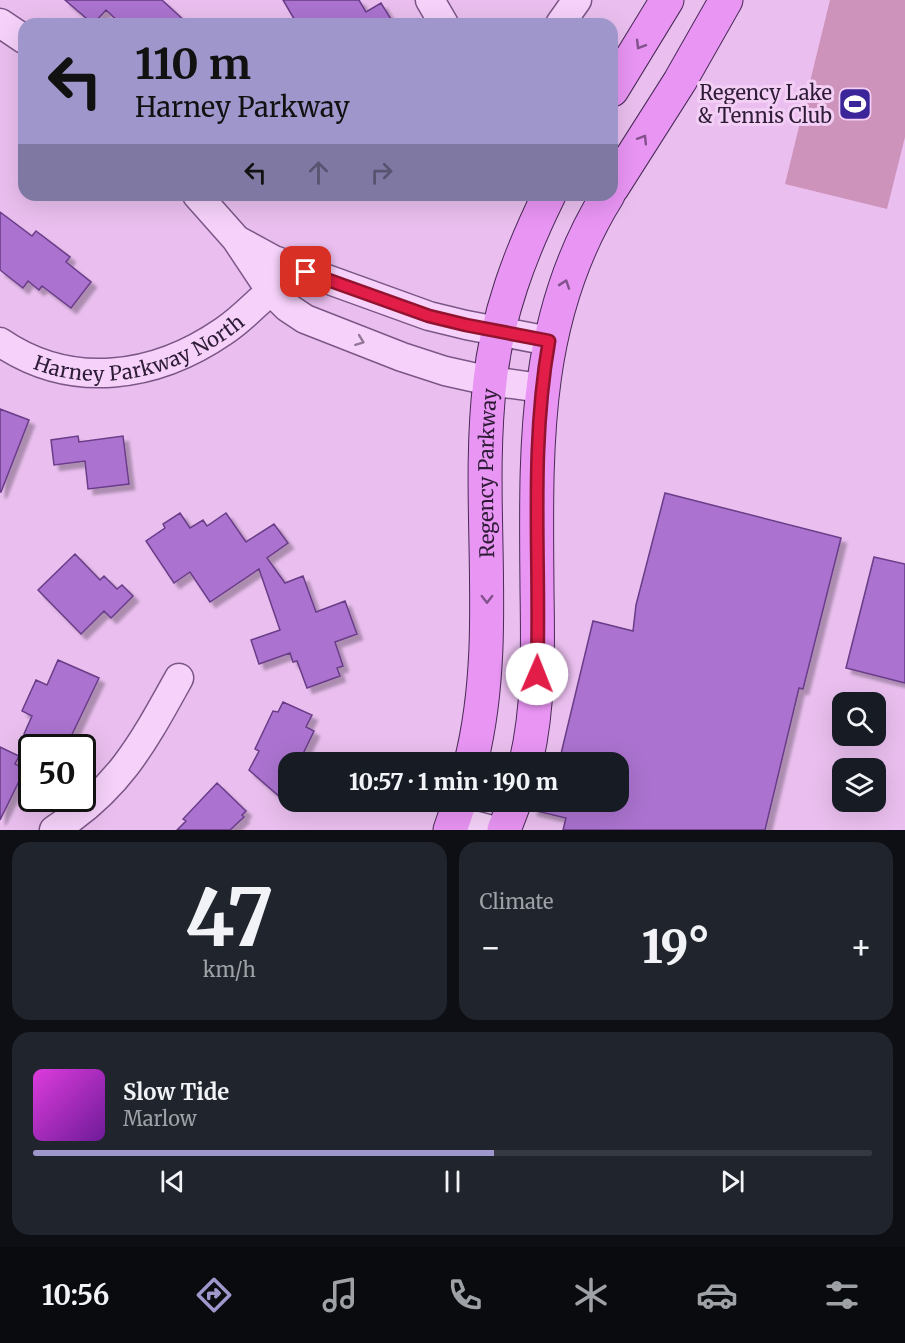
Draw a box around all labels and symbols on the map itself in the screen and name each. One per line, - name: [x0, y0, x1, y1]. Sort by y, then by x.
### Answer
- one-way arrow: [635, 39, 647, 49]
- place label: Regency Lake & Tennis Club: [698, 80, 832, 128]
- sports icon: Regency Lake & Tennis Club: [837, 86, 873, 122]
- one-way arrow: [636, 135, 648, 145]
- pin: [280, 246, 331, 297]
- one-way arrow: [557, 279, 570, 290]
- street label: Harney Parkway North: [31, 308, 249, 386]
- one-way arrow: [354, 333, 364, 346]
- street label: Regency Parkway: [473, 387, 502, 558]
- one-way arrow: [481, 595, 493, 604]
- position arrow: [505, 642, 569, 706]
- speed limit sign: 50: [18, 734, 96, 812]

